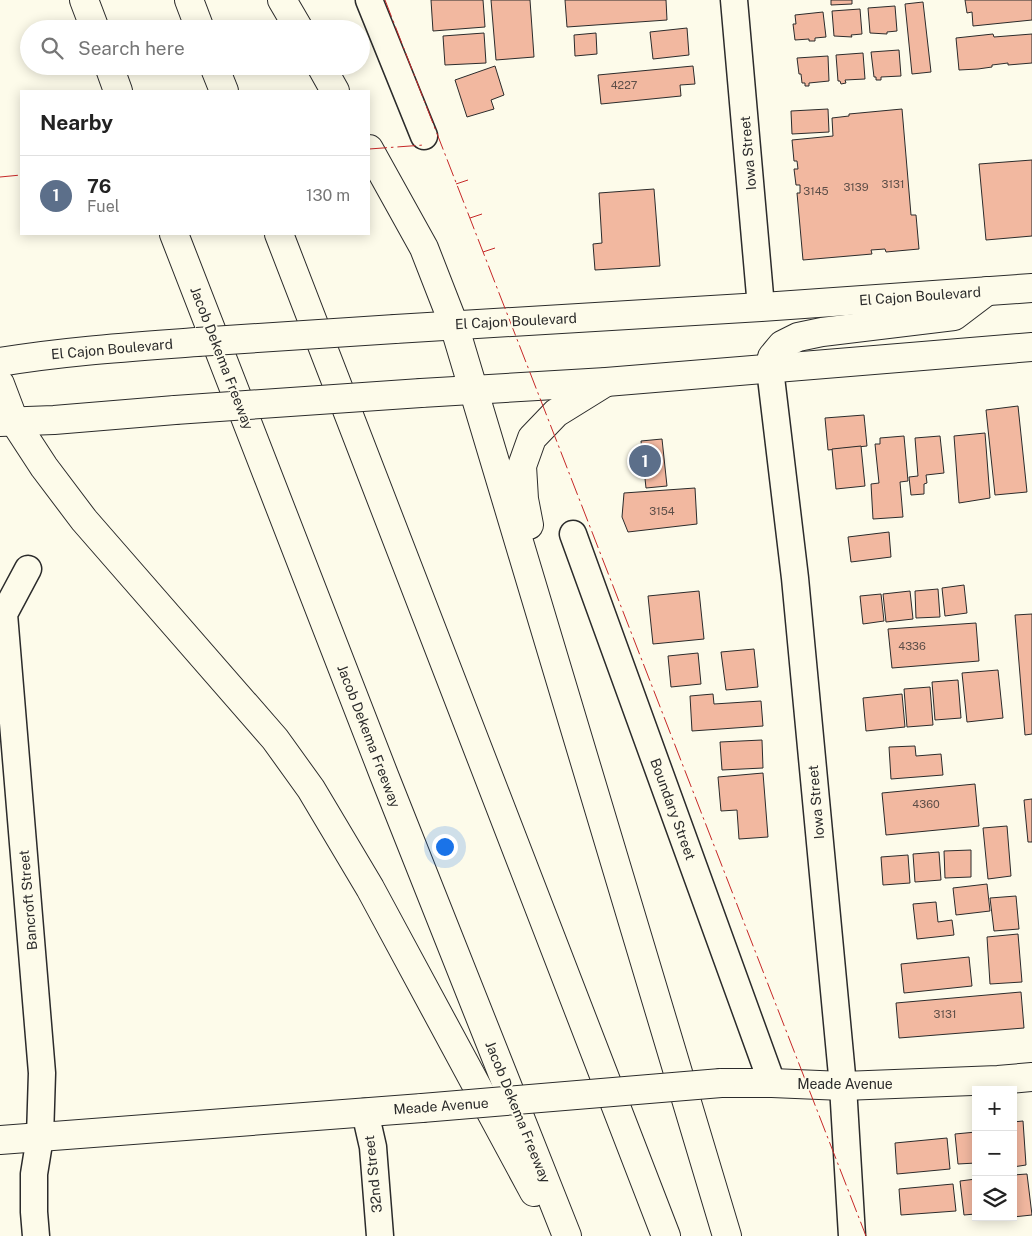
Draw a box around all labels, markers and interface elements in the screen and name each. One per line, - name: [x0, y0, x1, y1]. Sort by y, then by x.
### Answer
- search box: [20, 20, 370, 75]
- icon: search: [38, 34, 66, 62]
- text: Search here: [78, 37, 185, 59]
- house number: 4227: [611, 79, 638, 91]
- text: Nearby: [40, 110, 113, 135]
- street label: Iowa Street: [737, 115, 759, 191]
- text: 76: [87, 175, 111, 197]
- house number: 3131: [882, 178, 904, 190]
- house number: 3139: [843, 181, 869, 193]
- house number: 3145: [803, 185, 829, 197]
- text: 1: [53, 186, 59, 205]
- text: 130 m: [306, 186, 350, 205]
- text: Fuel: [87, 197, 120, 216]
- street label: Jacob Dekema Freeway: [187, 284, 257, 432]
- street label: El Cajon Boulevard: [859, 284, 981, 308]
- street label: El Cajon Boulevard: [455, 310, 577, 332]
- street label: El Cajon Boulevard: [50, 336, 174, 362]
- pin: 1: [629, 442, 661, 480]
- house number: 3154: [649, 505, 675, 517]
- house number: 4336: [898, 640, 926, 652]
- street label: Jacob Dekema Freeway: [334, 662, 404, 810]
- street label: Boundary Street: [647, 756, 699, 862]
- street label: Iowa Street: [805, 764, 827, 840]
- house number: 4360: [912, 798, 940, 810]
- your location: [432, 834, 458, 860]
- street label: Bancroft Street: [16, 849, 40, 951]
- house number: 3131: [934, 1008, 956, 1020]
- street label: Jacob Dekema Freeway: [482, 1039, 554, 1186]
- street label: Meade Avenue: [797, 1076, 893, 1092]
- map controls: [972, 1086, 1017, 1221]
- button: +: [972, 1086, 1017, 1131]
- street label: Meade Avenue: [393, 1095, 489, 1117]
- button: −: [972, 1131, 1017, 1176]
- street label: 32nd Street: [361, 1134, 385, 1214]
- button: layers: [972, 1176, 1017, 1221]

